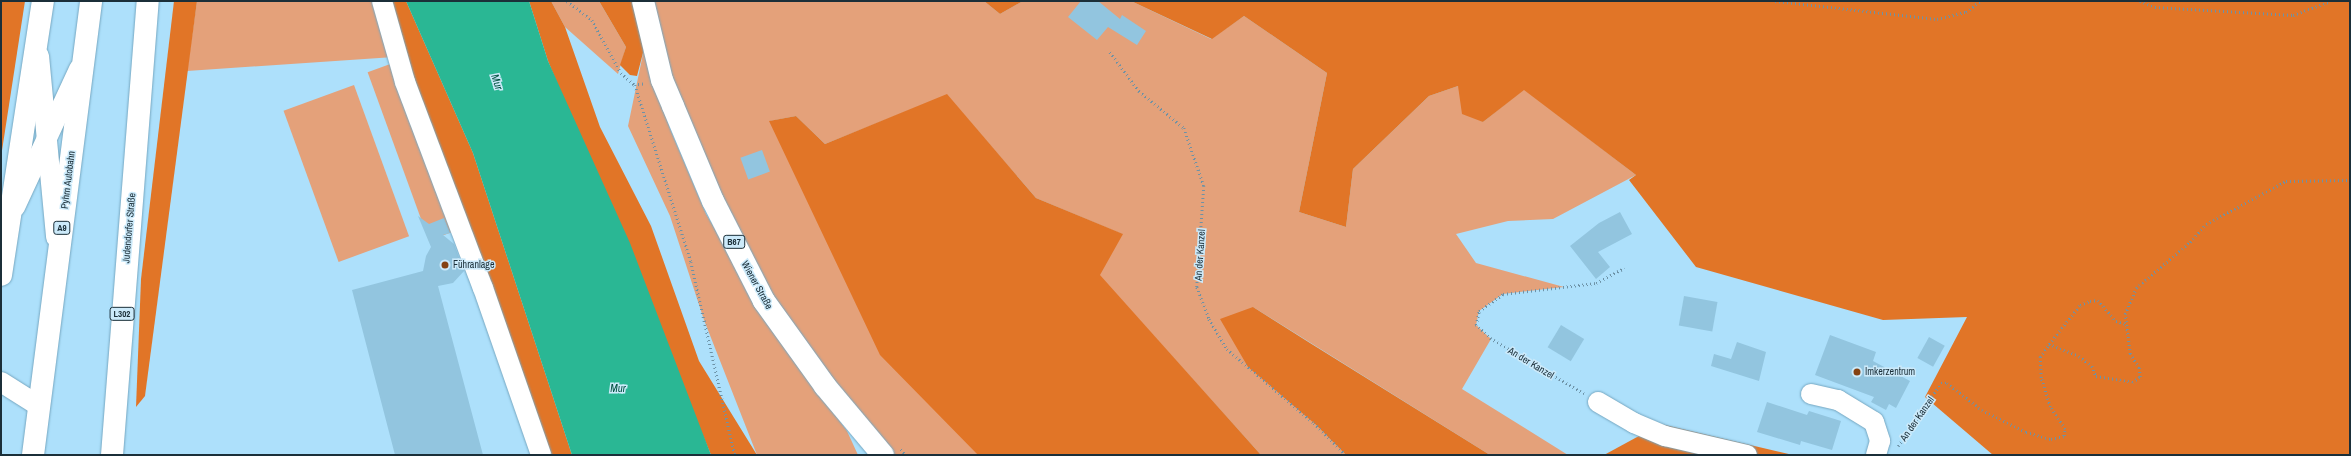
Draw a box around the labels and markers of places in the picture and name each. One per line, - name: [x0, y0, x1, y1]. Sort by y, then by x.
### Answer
- place label: Führanlage: [453, 259, 494, 271]
- marker: Führanlage: [440, 260, 450, 270]
- place label: Imkerzentrum: [1865, 366, 1915, 378]
- marker: Imkerzentrum: [1852, 367, 1862, 377]

